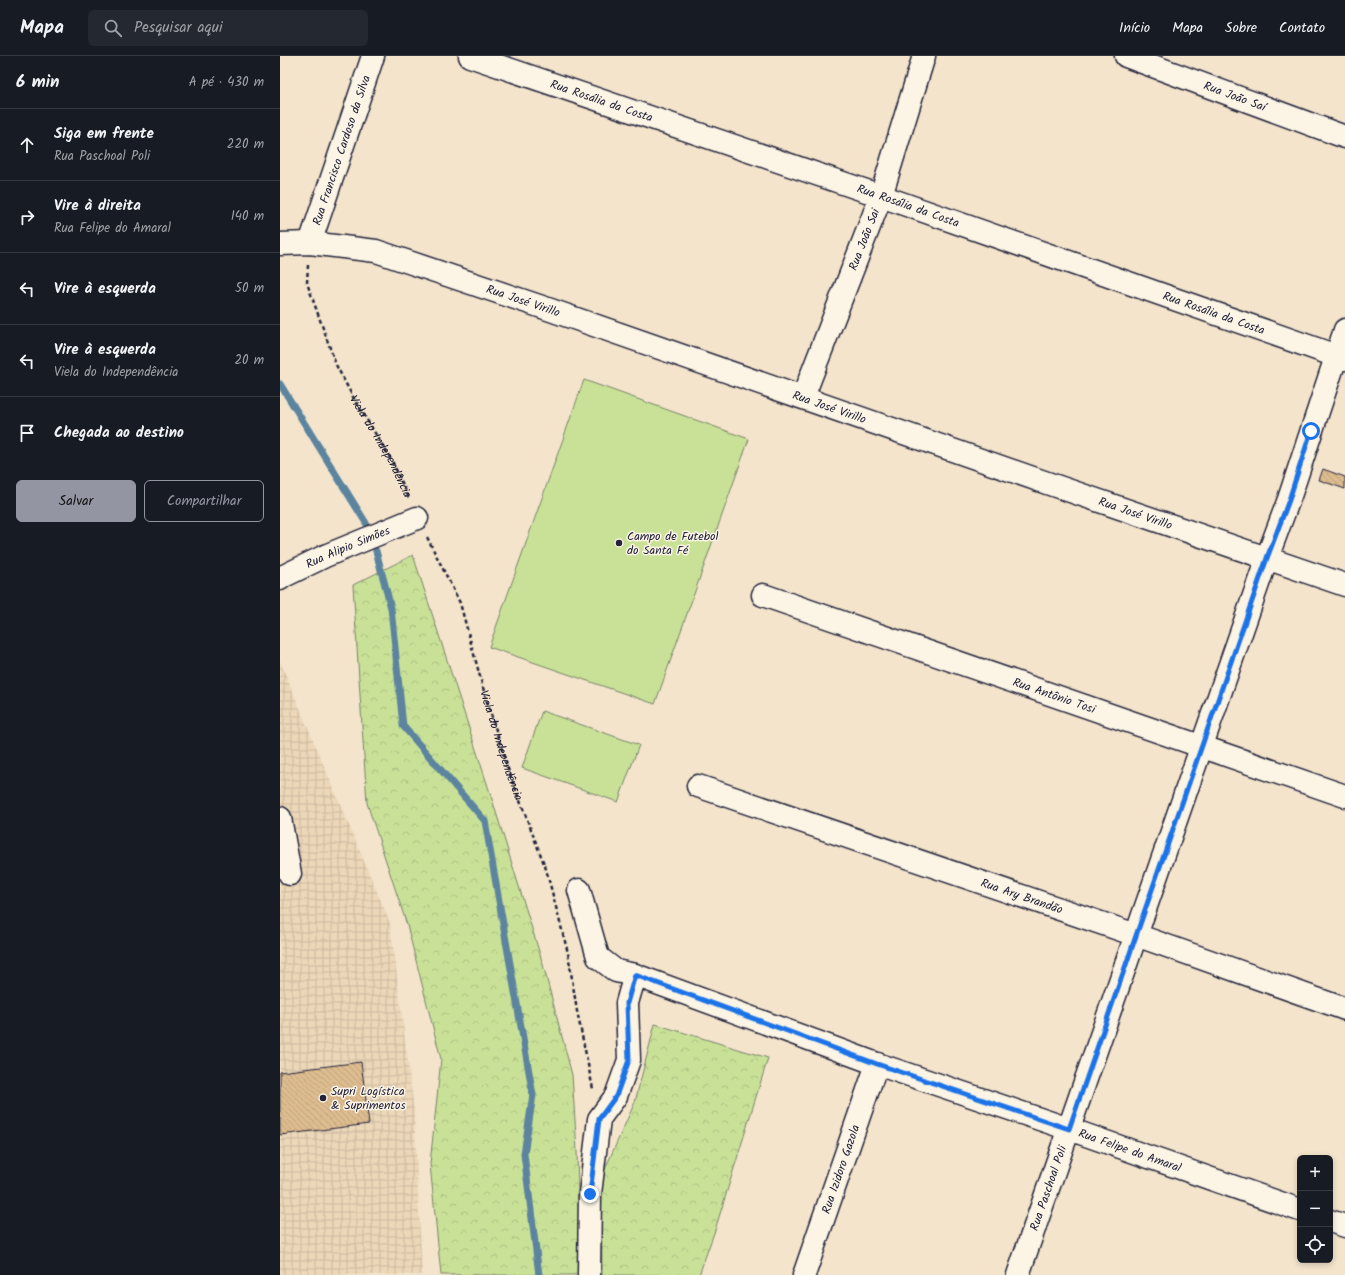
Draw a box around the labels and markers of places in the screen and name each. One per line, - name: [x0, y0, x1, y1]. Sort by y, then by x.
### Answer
- place label: Campo de Futebol do Santa Fé: [627, 527, 718, 560]
- marker: Campo de Futebol do Santa Fé: [614, 538, 624, 548]
- place label: Supri Logística & Suprimentos: [331, 1082, 406, 1115]
- marker: Supri Logística & Suprimentos: [318, 1093, 328, 1103]

